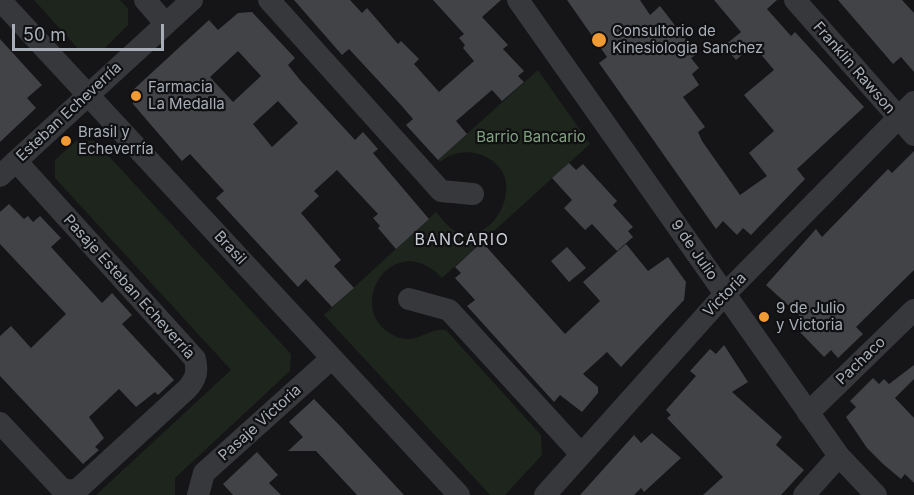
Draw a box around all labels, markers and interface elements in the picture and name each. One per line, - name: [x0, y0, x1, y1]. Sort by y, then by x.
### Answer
- scale bar: [15, 12, 166, 50]
- street label: Franklin Rawson: [809, 18, 899, 118]
- place label: Consultorio de Kinesiologia Sanchez: [612, 22, 763, 57]
- text: 50 m: [23, 24, 66, 45]
- marker: Consultorio de Kinesiologia Sanchez: [590, 31, 608, 49]
- street label: Esteban Echeverría: [13, 59, 125, 165]
- place label: Farmacia La Medalla: [148, 78, 225, 113]
- marker: Farmacia La Medalla: [129, 89, 143, 103]
- place label: Brasil y Echeverría: [78, 123, 154, 158]
- park label: Barrio Bancario: [476, 128, 586, 146]
- marker: Brasil y Echeverría: [59, 134, 73, 148]
- street label: Pasaje Esteban Echeverría: [59, 211, 199, 363]
- street label: 9 de Julio: [667, 216, 721, 284]
- street label: Brasil: [210, 228, 250, 268]
- district label: BANCARIO: [415, 230, 509, 250]
- street label: Victoria: [700, 269, 750, 321]
- place label: 9 de Julio y Victoria: [776, 299, 845, 334]
- marker: 9 de Julio y Victoria: [757, 310, 771, 324]
- street label: Pachaco: [833, 333, 889, 389]
- street label: Pasaje Victoria: [215, 381, 305, 465]

